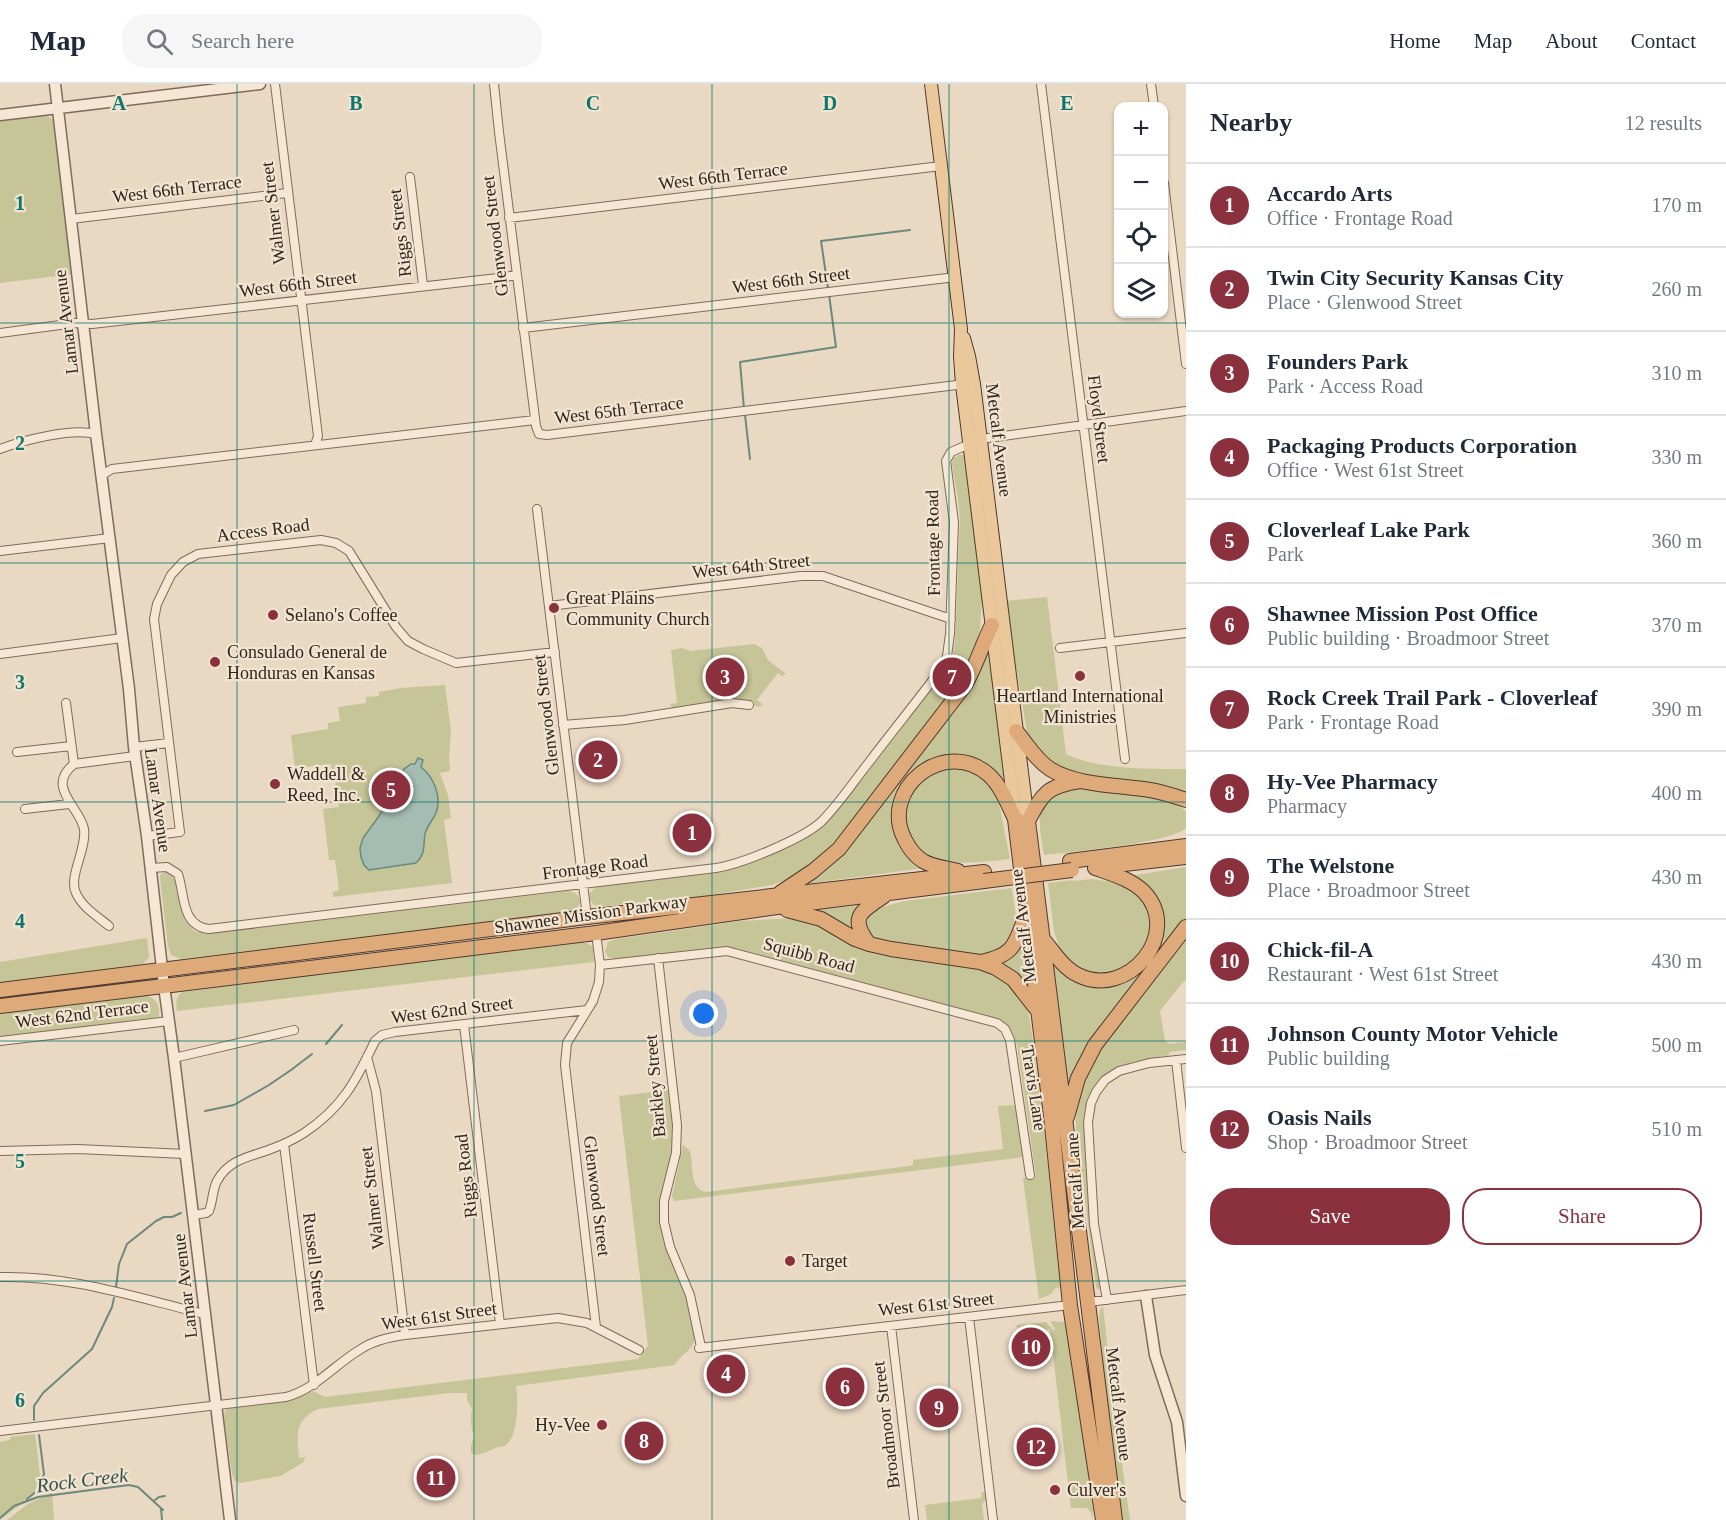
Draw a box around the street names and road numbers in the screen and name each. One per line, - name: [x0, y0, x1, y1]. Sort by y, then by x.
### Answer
- street label: West 66th Terrace: [657, 158, 789, 194]
- street label: Walmer Street: [257, 161, 289, 265]
- street label: West 66th Terrace: [111, 171, 243, 207]
- street label: Glenwood Street: [478, 174, 512, 298]
- street label: Riggs Street: [385, 188, 415, 278]
- street label: West 66th Street: [731, 263, 851, 297]
- street label: West 66th Street: [238, 267, 358, 301]
- street label: Lamar Avenue: [50, 269, 82, 375]
- street label: Floyd Street: [1084, 374, 1114, 464]
- street label: Metcalf Avenue: [982, 382, 1016, 498]
- street label: West 65th Terrace: [553, 392, 685, 428]
- street label: Frontage Road: [922, 490, 944, 596]
- street label: Access Road: [215, 514, 311, 546]
- street label: West 64th Street: [691, 550, 811, 582]
- street label: Glenwood Street: [529, 653, 563, 777]
- street label: Lamar Avenue: [141, 747, 175, 853]
- street label: Frontage Road: [541, 851, 649, 883]
- street label: Metcalf Avenue: [1006, 868, 1040, 984]
- street label: Shawnee Mission Parkway: [493, 891, 689, 937]
- street label: Squibb Road: [761, 933, 857, 977]
- street label: West 62nd Street: [390, 993, 514, 1027]
- street label: West 62nd Terrace: [14, 996, 150, 1032]
- street label: Barkley Street: [641, 1034, 669, 1138]
- street label: Travis Lane: [1017, 1044, 1051, 1132]
- street label: Metcalf Lane: [1062, 1132, 1088, 1230]
- street label: Riggs Road: [451, 1133, 481, 1219]
- street label: Glenwood Street: [580, 1134, 614, 1258]
- street label: Walmer Street: [356, 1146, 388, 1250]
- street label: Russell Street: [299, 1211, 331, 1313]
- street label: Lamar Avenue: [169, 1233, 201, 1339]
- street label: West 61st Street: [877, 1288, 995, 1320]
- street label: West 61st Street: [380, 1298, 498, 1334]
- street label: Metcalf Avenue: [1102, 1346, 1136, 1462]
- street label: Broadmoor Street: [868, 1360, 904, 1490]

